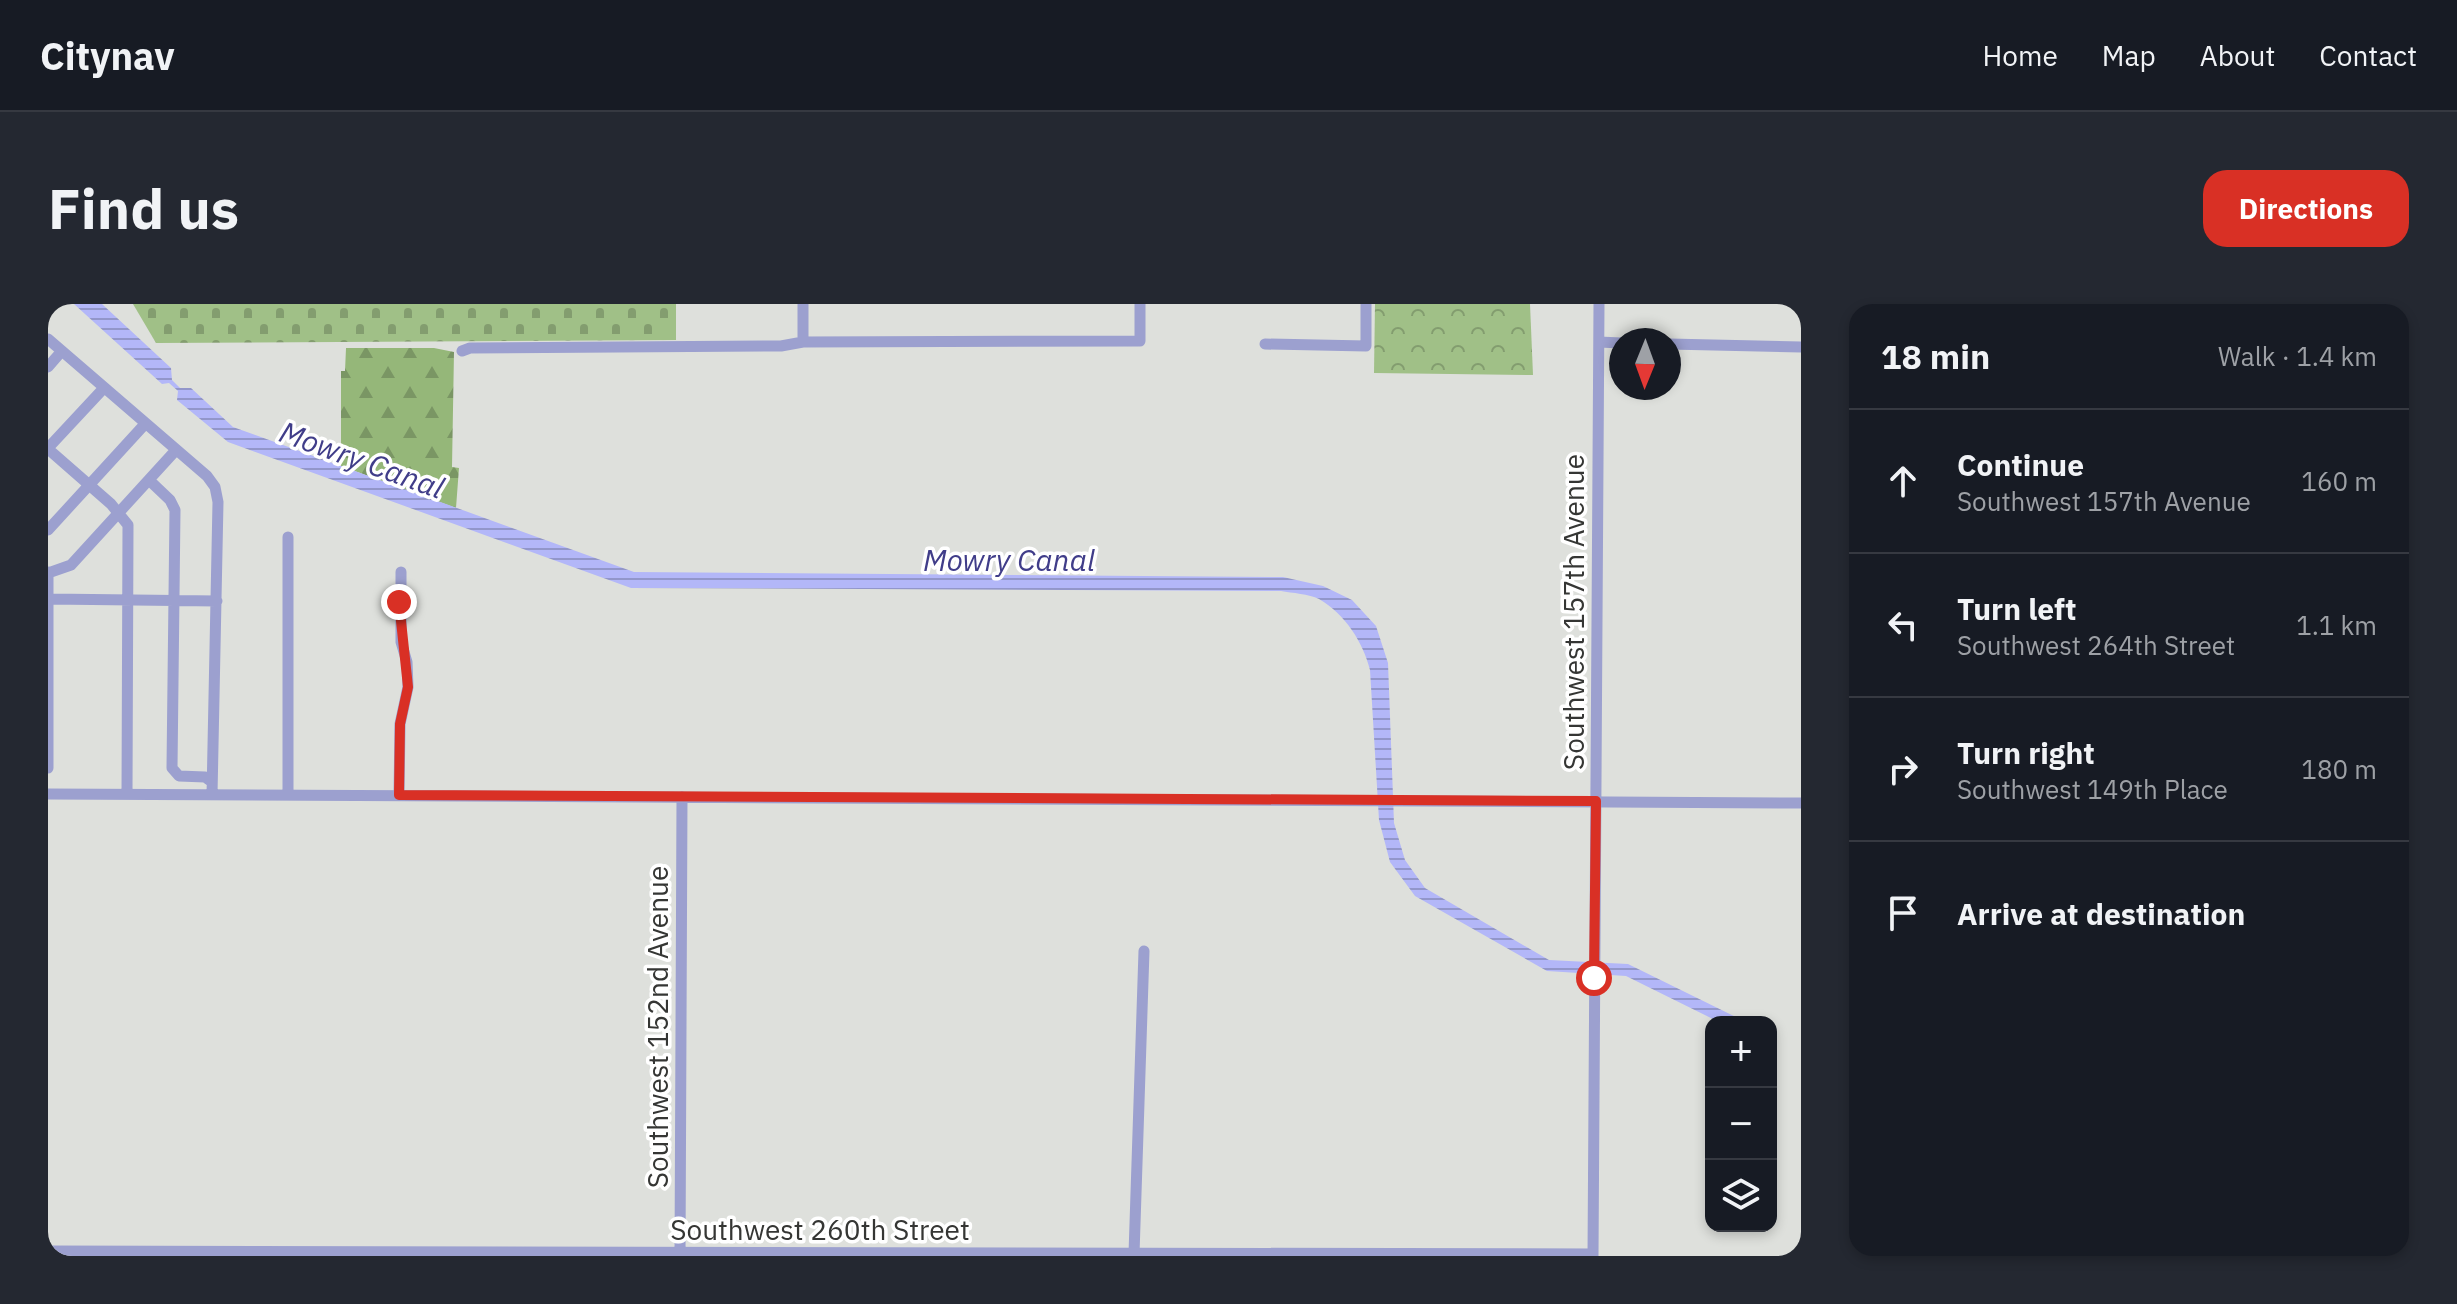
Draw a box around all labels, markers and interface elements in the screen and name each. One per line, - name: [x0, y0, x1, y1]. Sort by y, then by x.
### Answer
- text: Citynav: [40, 31, 175, 80]
- text: Home: [1982, 37, 2058, 74]
- text: Map: [2102, 37, 2156, 74]
- text: About: [2200, 37, 2275, 74]
- text: Contact: [2319, 37, 2417, 74]
- button: Directions: [2203, 170, 2409, 247]
- text: Find us: [48, 172, 239, 244]
- north arrow: [1609, 328, 1681, 400]
- text: 18 min: [1881, 334, 1990, 378]
- text: Walk · 1.4 km: [2218, 339, 2377, 373]
- water label: Mowry Canal: [275, 411, 450, 507]
- text: Continue: [1957, 445, 2084, 484]
- street label: Southwest 157th Avenue: [1555, 454, 1592, 770]
- icon: ahead: [1881, 459, 1925, 503]
- text: 160 m: [2301, 464, 2377, 498]
- text: Southwest 157th Avenue: [1957, 484, 2251, 518]
- water label: Mowry Canal: [923, 540, 1095, 579]
- route end: [381, 584, 417, 620]
- text: Turn left: [1957, 589, 2076, 628]
- icon: left: [1881, 603, 1925, 647]
- text: 1.1 km: [2296, 608, 2377, 642]
- text: Southwest 264th Street: [1957, 628, 2235, 662]
- text: Turn right: [1957, 733, 2095, 772]
- icon: right: [1881, 747, 1925, 791]
- text: 180 m: [2301, 752, 2377, 786]
- text: Southwest 149th Place: [1957, 772, 2228, 806]
- street label: Southwest 152nd Avenue: [639, 866, 676, 1188]
- icon: arrive: [1881, 891, 1925, 935]
- text: Arrive at destination: [1957, 894, 2245, 933]
- route start: [1576, 960, 1612, 996]
- map controls: [1705, 1016, 1777, 1232]
- button: +: [1705, 1016, 1777, 1088]
- button: −: [1705, 1088, 1777, 1160]
- button: layers: [1705, 1160, 1777, 1232]
- street label: Southwest 260th Street: [670, 1211, 970, 1248]

